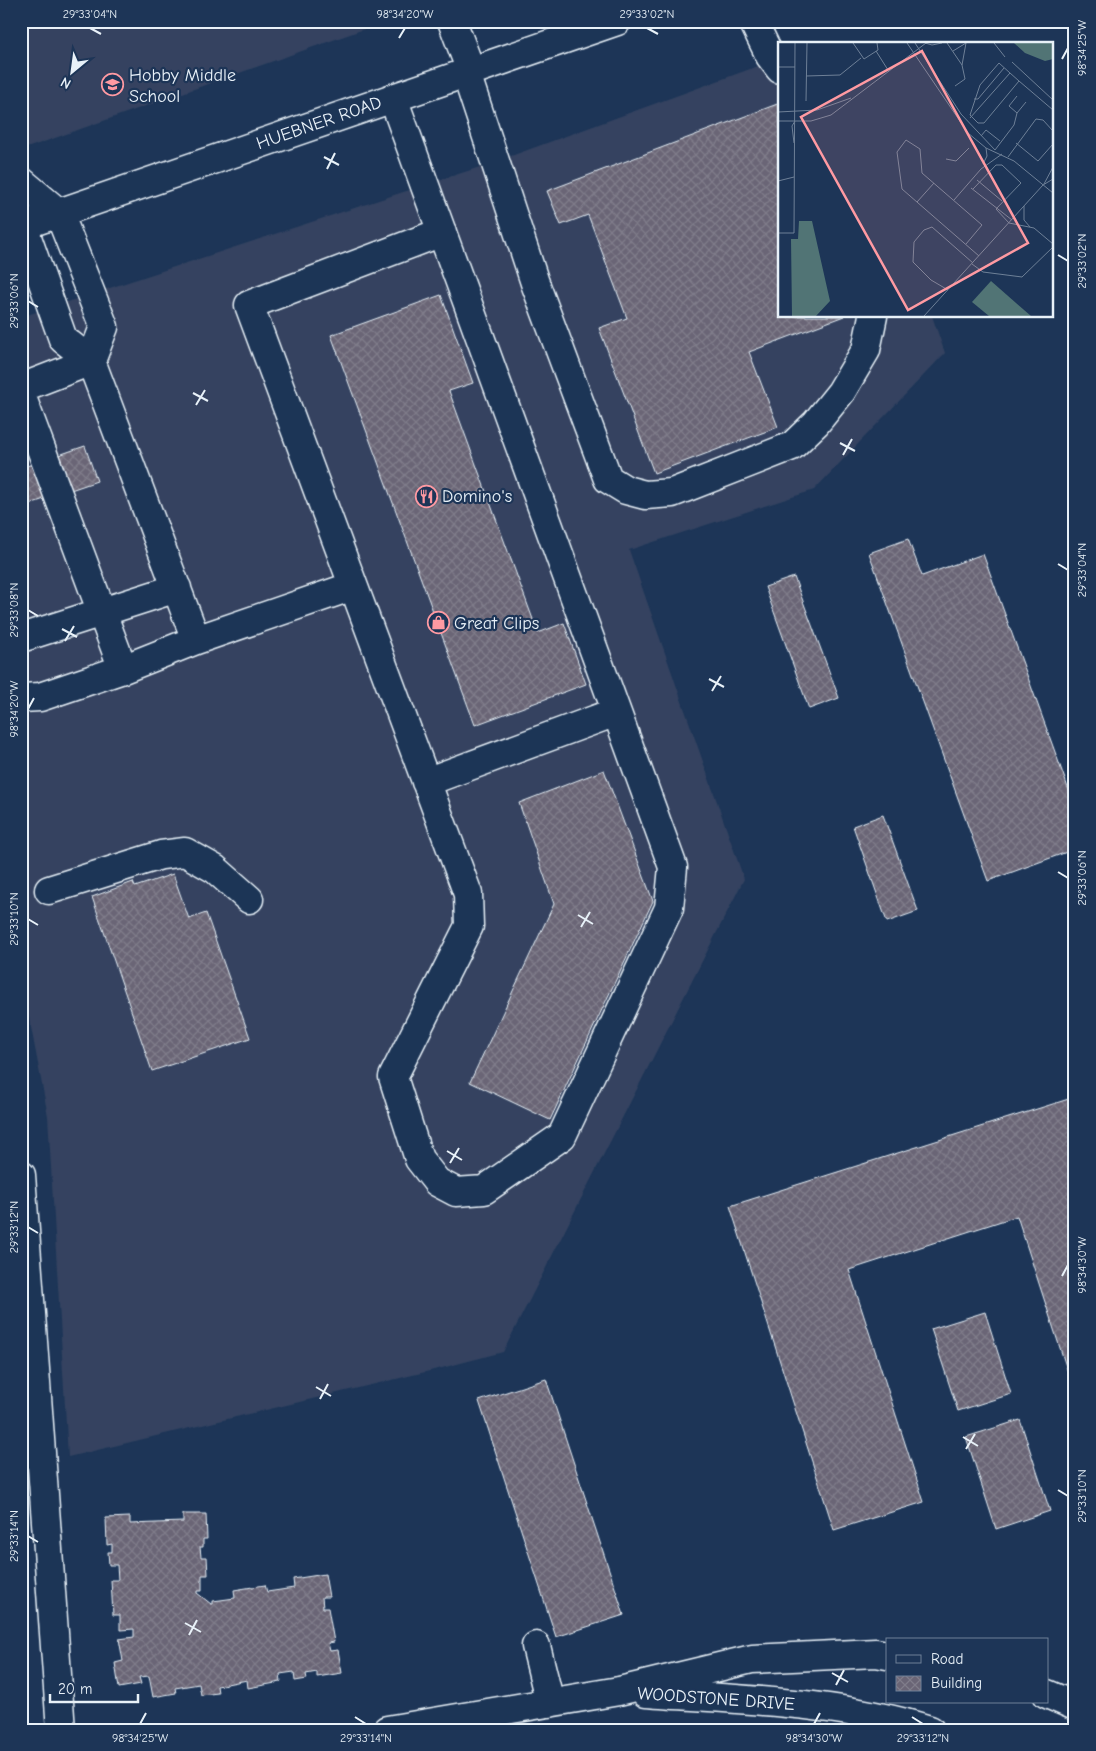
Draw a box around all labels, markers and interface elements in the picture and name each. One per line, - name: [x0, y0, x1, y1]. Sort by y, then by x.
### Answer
- text: 29°33'04"N: [63, 7, 117, 21]
- text: 98°34'20"W: [376, 7, 434, 21]
- text: 29°33'02"N: [620, 7, 674, 21]
- text: 98°34'25"W: [1075, 19, 1089, 76]
- inset map: [778, 42, 1054, 318]
- north arrow: [48, 48, 98, 98]
- place label: Hobby Middle School: [129, 65, 236, 107]
- text: N: [58, 73, 74, 93]
- school or university icon: Hobby Middle School: [101, 73, 125, 97]
- street label: HUEBNER ROAD: [254, 92, 384, 154]
- text: 29°33'02"N: [1075, 234, 1089, 288]
- text: 29°33'06"N: [7, 273, 21, 329]
- restaurant icon: Domino's: [414, 484, 438, 508]
- place label: Domino's: [442, 486, 512, 507]
- text: 29°33'04"N: [1075, 543, 1089, 597]
- text: 29°33'08"N: [7, 583, 21, 637]
- shop icon: Great Clips: [426, 611, 450, 635]
- place label: Great Clips: [454, 613, 539, 634]
- text: 98°34'20"W: [7, 680, 21, 738]
- text: 29°33'06"N: [1075, 850, 1089, 906]
- text: 29°33'10"N: [7, 892, 21, 946]
- text: 29°33'12"N: [7, 1201, 21, 1253]
- text: 98°34'30"W: [1075, 1236, 1089, 1293]
- text: 29°33'10"N: [1075, 1469, 1089, 1523]
- text: 29°33'14"N: [7, 1510, 21, 1562]
- legend: [886, 1638, 1048, 1704]
- text: Road: [931, 1650, 963, 1668]
- scale bar: [50, 1671, 138, 1703]
- text: Building: [931, 1674, 982, 1692]
- text: 20 m: [58, 1680, 92, 1698]
- street label: WOODSTONE DRIVE: [637, 1683, 795, 1715]
- text: 98°34'25"W: [112, 1731, 169, 1745]
- text: 29°33'14"N: [340, 1731, 392, 1745]
- text: 98°34'30"W: [786, 1731, 843, 1745]
- text: 29°33'12"N: [897, 1731, 949, 1745]

